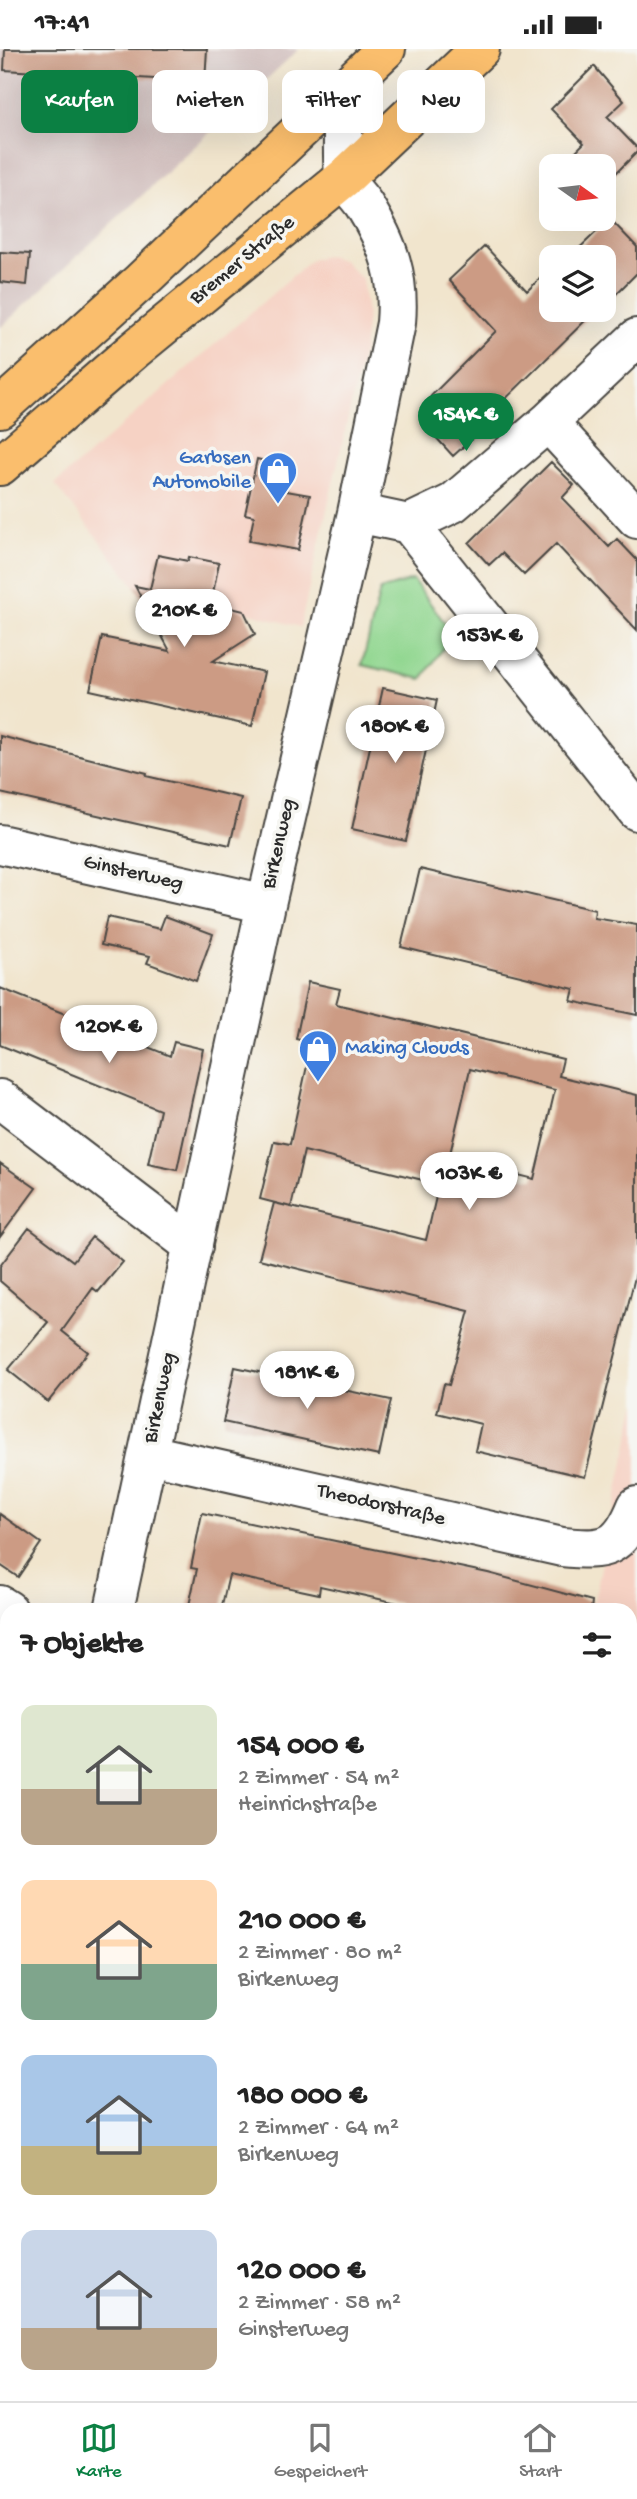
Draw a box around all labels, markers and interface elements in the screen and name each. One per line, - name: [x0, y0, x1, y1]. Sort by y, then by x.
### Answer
- text: 17:41: [35, 9, 90, 40]
- chip: Kaufen: [21, 70, 138, 133]
- chip: Mieten: [152, 70, 268, 133]
- chip: Filter: [282, 70, 383, 133]
- chip: Neu: [397, 70, 485, 133]
- north arrow: [539, 154, 616, 231]
- map controls: [539, 154, 616, 322]
- street label: Bremer Straße: [185, 210, 302, 312]
- button: layers: [539, 245, 616, 322]
- pin: 154K €: [409, 393, 523, 453]
- text: 154K €: [434, 402, 498, 429]
- place label: Garbsen Automobile: [152, 447, 252, 496]
- shop icon: Garbsen Automobile: [257, 450, 299, 505]
- pin: 210K €: [127, 589, 241, 649]
- text: 210K €: [151, 598, 217, 625]
- pin: 153K €: [433, 615, 547, 674]
- text: 153K €: [457, 623, 523, 650]
- pin: 180K €: [338, 705, 452, 765]
- text: 180K €: [362, 714, 428, 741]
- street label: Birkenweg: [257, 796, 303, 893]
- street label: Ginsterweg: [81, 850, 185, 898]
- pin: 120K €: [52, 1005, 166, 1065]
- text: 120K €: [76, 1014, 142, 1041]
- shop icon: Making Clouds: [297, 1028, 339, 1083]
- place label: Making Clouds: [345, 1037, 470, 1062]
- pin: 103K €: [412, 1153, 526, 1212]
- text: 103K €: [436, 1161, 502, 1188]
- street label: Birkenweg: [139, 1350, 183, 1447]
- pin: 181K €: [250, 1351, 364, 1411]
- text: 181K €: [276, 1360, 338, 1387]
- street label: Theodorstraße: [314, 1479, 449, 1533]
- icon: filters: [578, 1626, 616, 1664]
- text: 7 Objekte: [21, 1628, 143, 1663]
- text: 154 000 €: [238, 1730, 363, 1765]
- icon: home: [77, 1733, 161, 1817]
- text: 2 Zimmer · 54 m²: [238, 1765, 399, 1792]
- text: Heinrichstraße: [238, 1792, 377, 1819]
- text: 210 000 €: [238, 1905, 365, 1940]
- icon: home: [77, 1908, 161, 1992]
- text: 2 Zimmer · 80 m²: [238, 1940, 402, 1967]
- text: Birkenweg: [238, 1967, 339, 1994]
- text: 180 000 €: [238, 2080, 367, 2115]
- icon: home: [77, 2083, 161, 2167]
- text: 2 Zimmer · 64 m²: [238, 2115, 399, 2142]
- text: Birkenweg: [238, 2142, 339, 2169]
- text: 120 000 €: [238, 2255, 365, 2290]
- icon: home: [77, 2258, 161, 2342]
- text: 2 Zimmer · 58 m²: [238, 2290, 401, 2317]
- text: Ginsterweg: [238, 2317, 349, 2344]
- tab: Karte: [76, 2419, 121, 2484]
- tab: Gespeichert: [274, 2419, 367, 2484]
- tab: Start: [519, 2419, 561, 2484]

